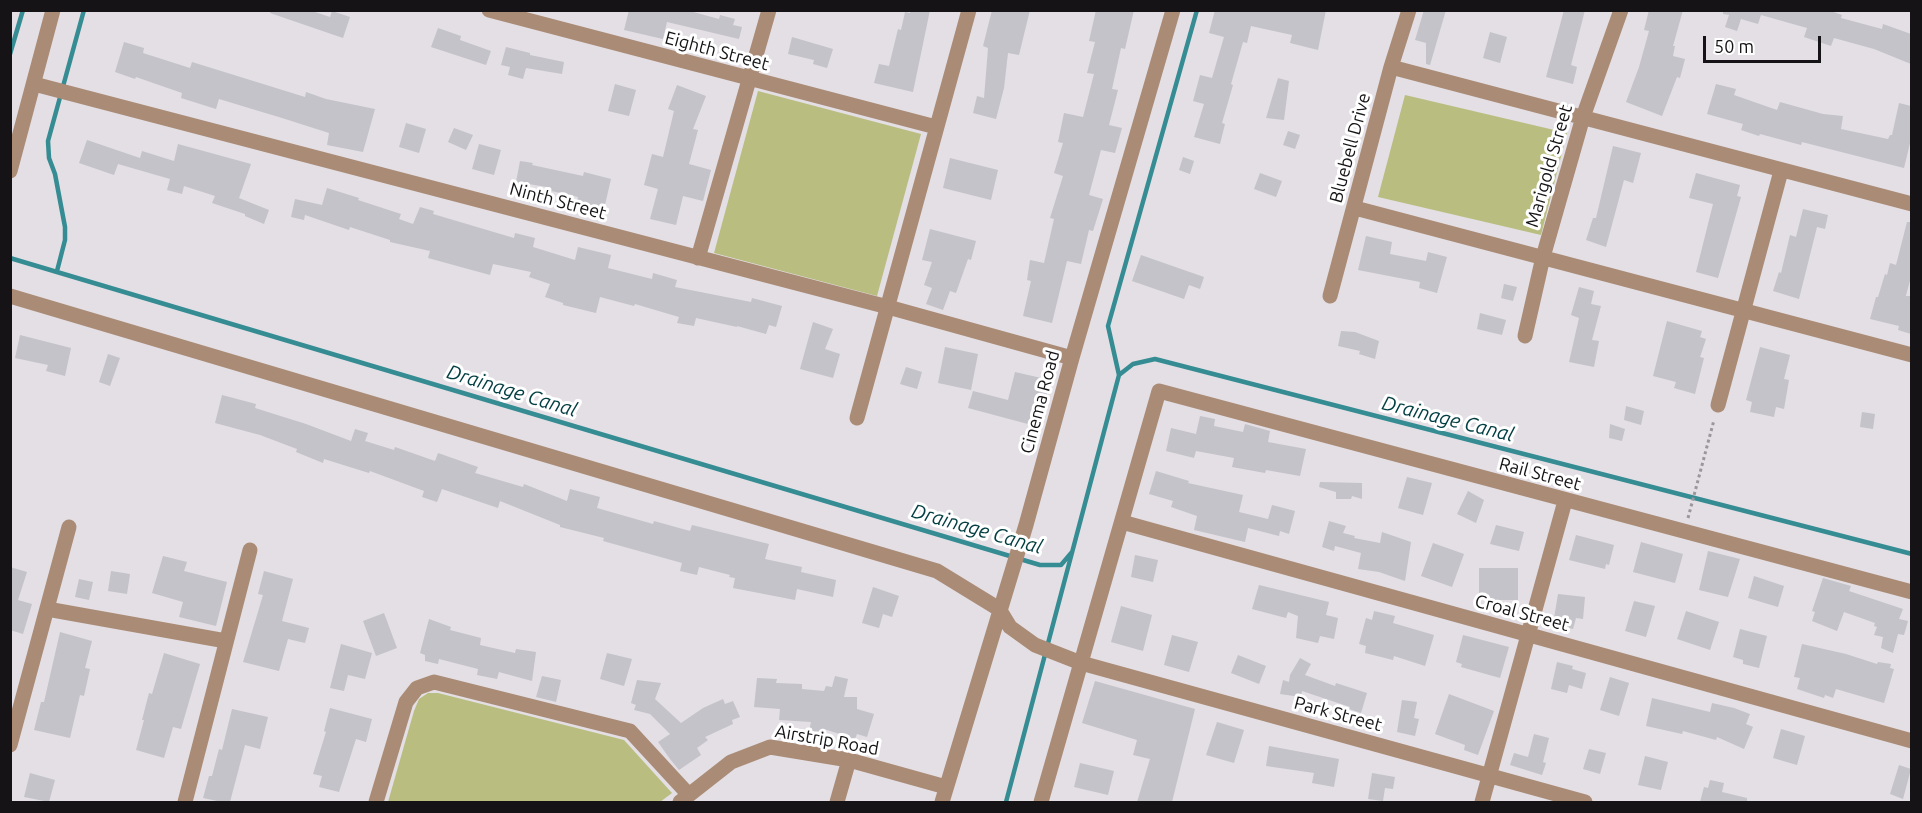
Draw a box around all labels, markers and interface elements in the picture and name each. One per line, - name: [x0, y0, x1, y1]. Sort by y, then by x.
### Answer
- scale bar: [1706, 24, 1824, 62]
- street label: Eighth Street: [663, 27, 771, 75]
- text: 50 m: [1714, 36, 1754, 56]
- street label: Bluebell Drive: [1325, 91, 1375, 205]
- street label: Marigold Street: [1521, 102, 1577, 230]
- street label: Ninth Street: [507, 178, 609, 224]
- street label: Cinema Road: [1016, 348, 1064, 456]
- water label: Drainage Canal: [444, 360, 580, 422]
- water label: Drainage Canal: [1379, 391, 1517, 447]
- street label: Rail Street: [1497, 453, 1583, 495]
- water label: Drainage Canal: [909, 499, 1045, 559]
- street label: Croal Street: [1472, 590, 1572, 636]
- street label: Park Street: [1292, 692, 1384, 736]
- street label: Airstrip Road: [773, 720, 881, 760]

